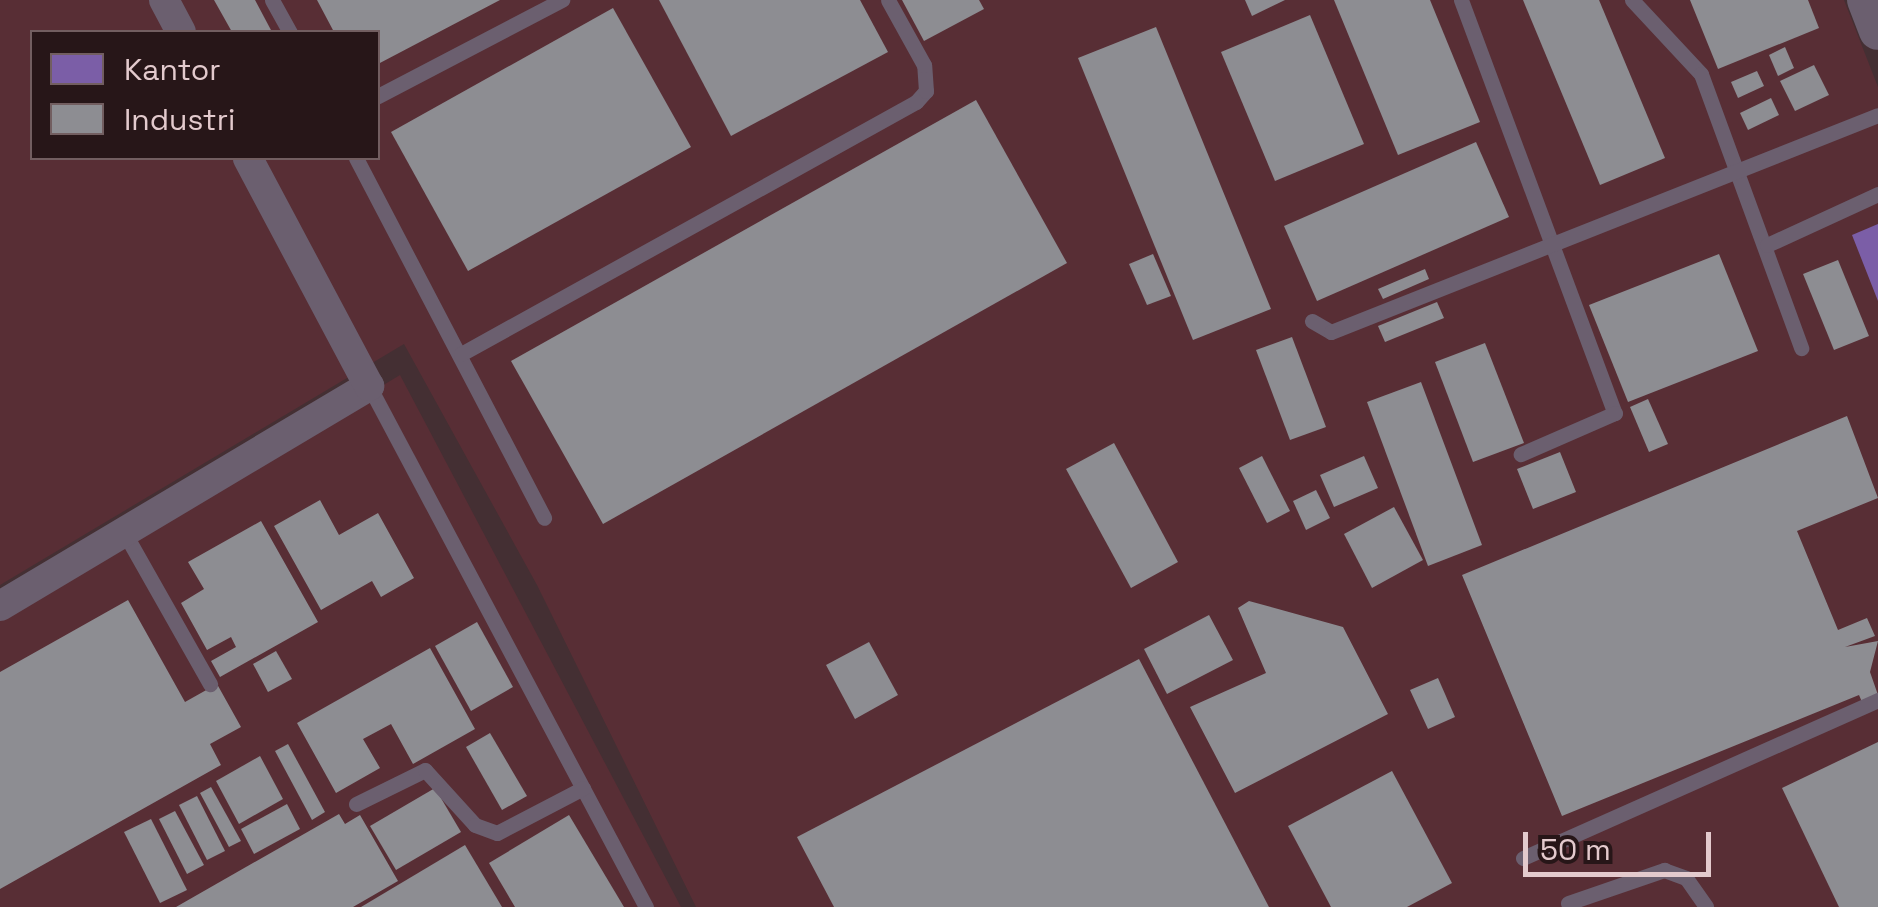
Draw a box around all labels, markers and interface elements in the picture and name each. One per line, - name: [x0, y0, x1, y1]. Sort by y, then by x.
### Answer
- legend: [30, 30, 380, 160]
- text: Kantor: [124, 50, 221, 89]
- text: Industri: [124, 100, 235, 139]
- scale bar: [1528, 812, 1716, 874]
- text: 50 m: [1540, 830, 1611, 869]

